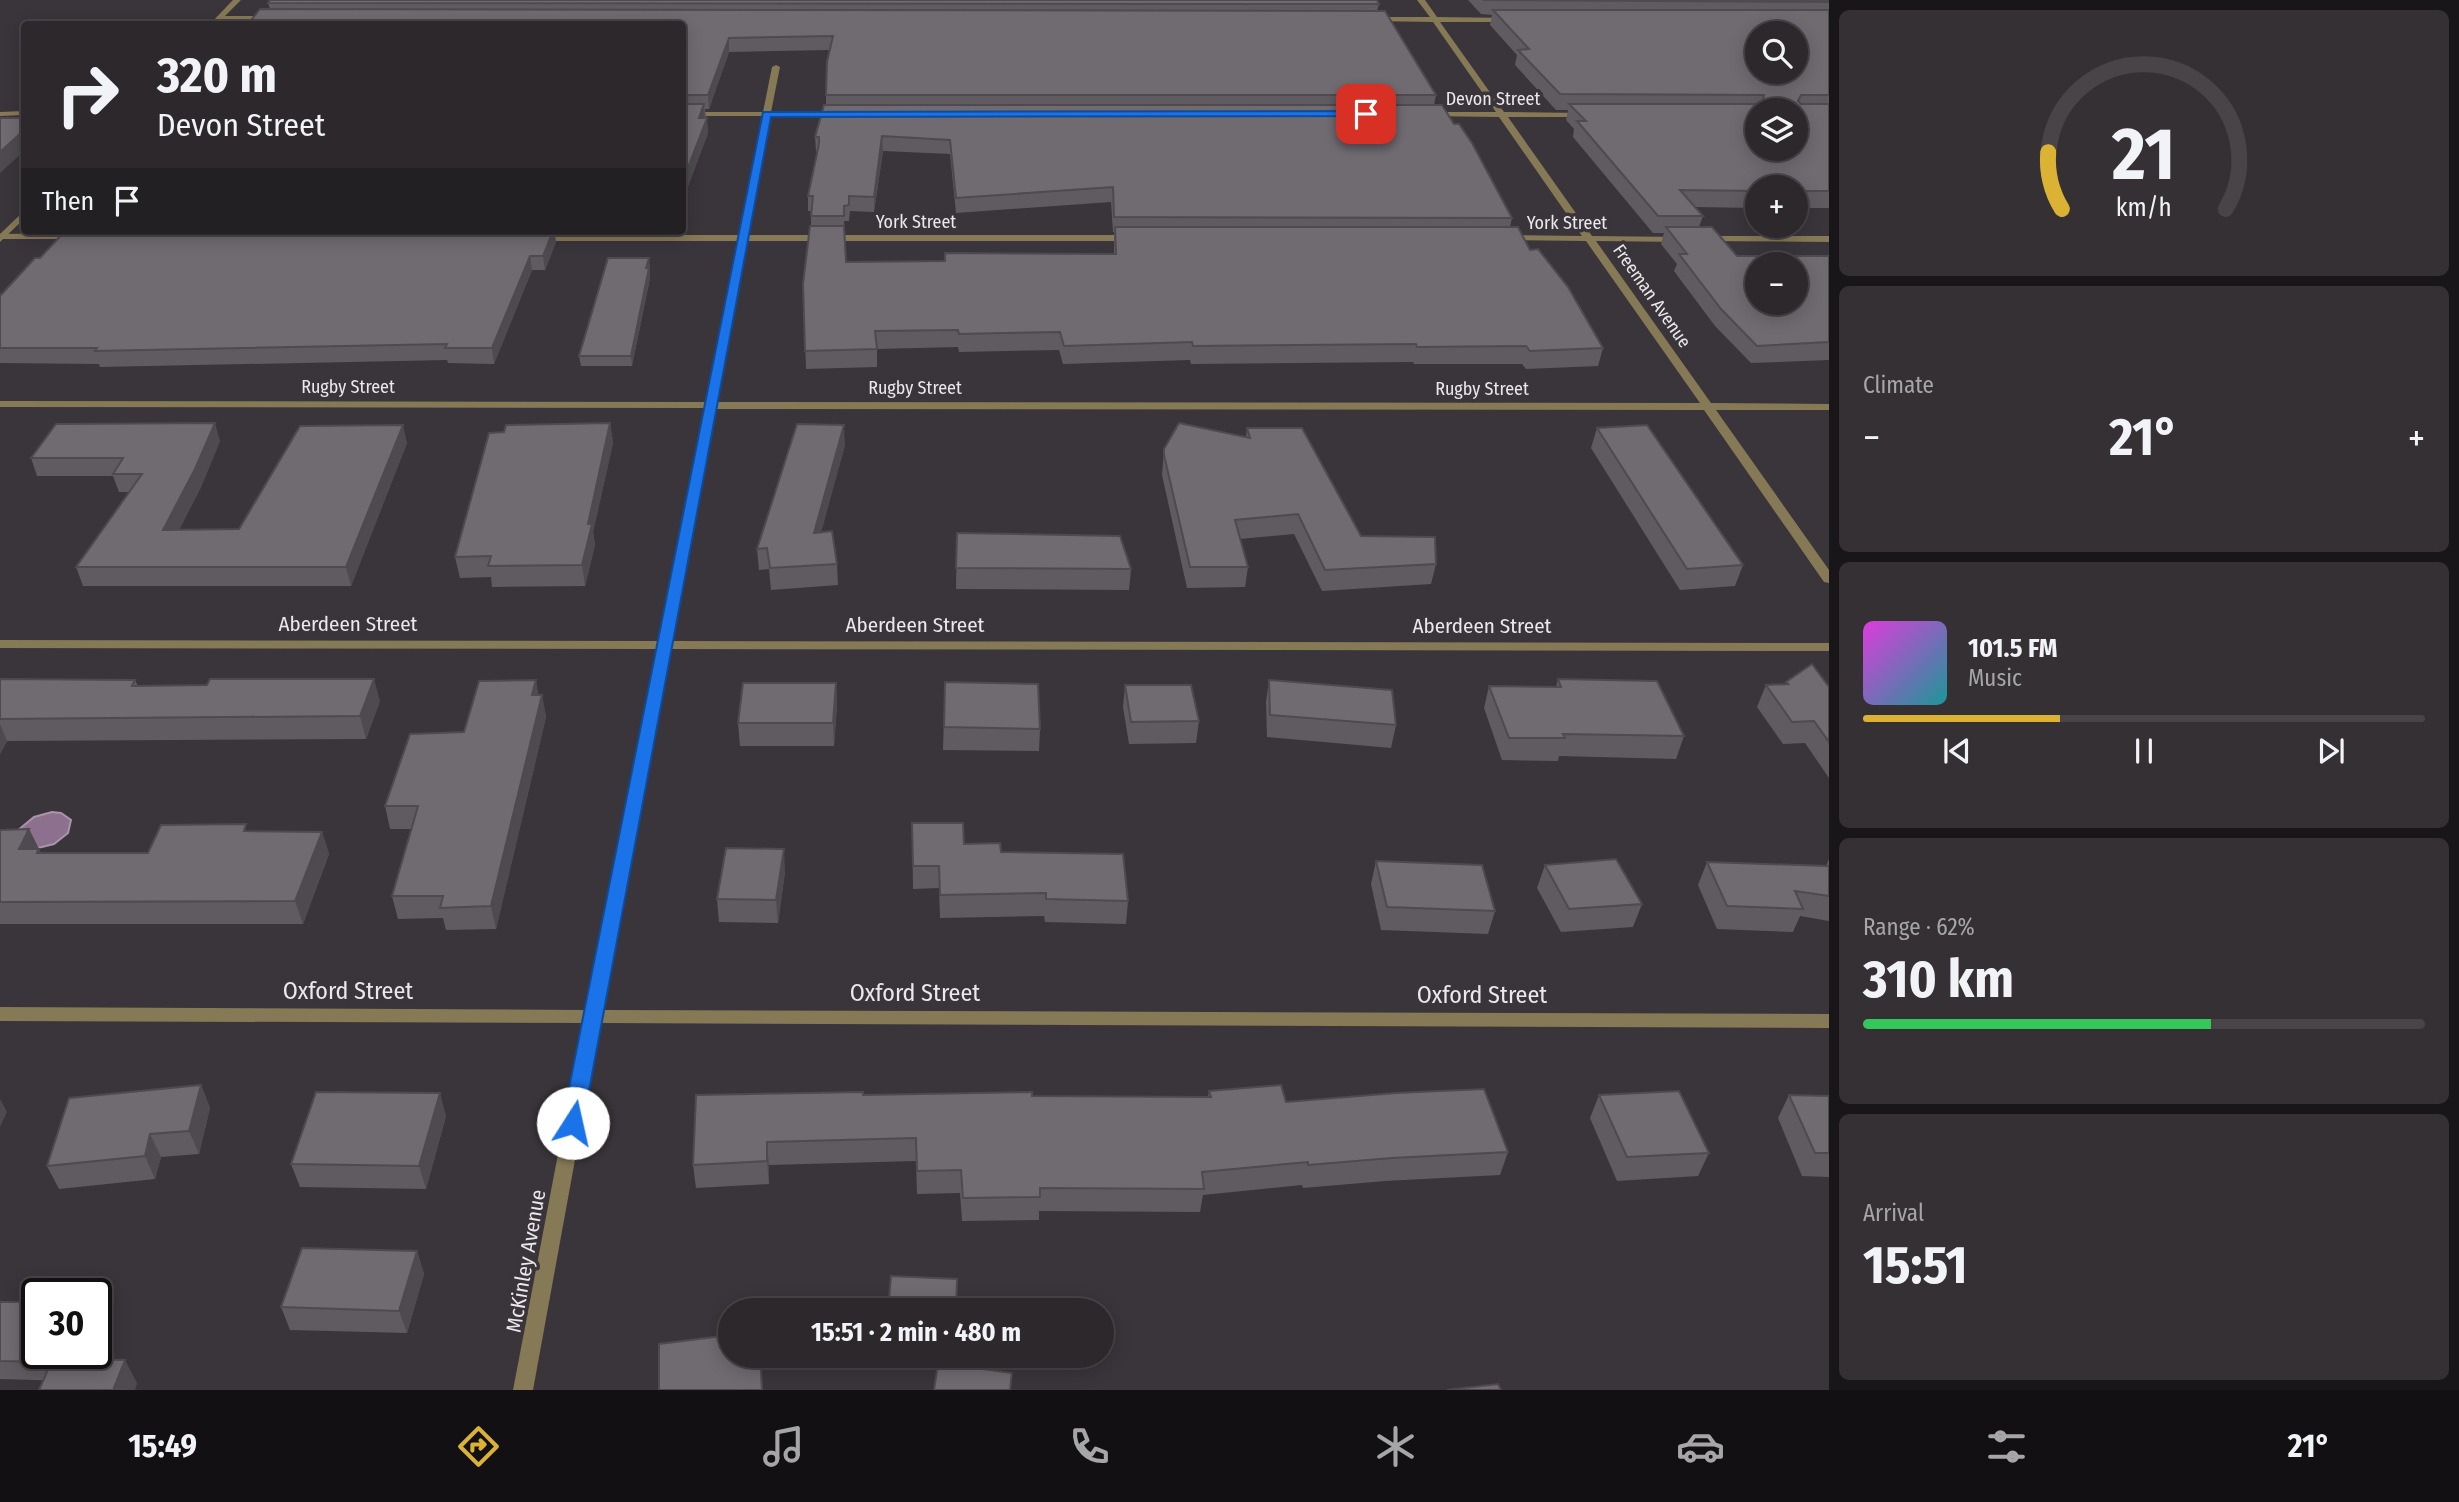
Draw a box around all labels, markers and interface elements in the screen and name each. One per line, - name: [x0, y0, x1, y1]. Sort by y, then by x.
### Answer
- map controls: [1745, 21, 1808, 315]
- button: search: [1745, 21, 1808, 84]
- text: 320 m: [157, 46, 277, 105]
- icon: right: [42, 49, 133, 140]
- pin: [1336, 84, 1396, 144]
- street label: Devon Street: [1446, 88, 1540, 110]
- icon: arrive: [1347, 95, 1385, 133]
- button: layers: [1745, 98, 1808, 161]
- text: Devon Street: [157, 106, 325, 144]
- text: 21: [2111, 111, 2176, 198]
- button: +: [1745, 175, 1808, 238]
- icon: arrive: [108, 182, 146, 220]
- text: Then: [42, 186, 94, 217]
- text: km/h: [2116, 193, 2172, 223]
- street label: York Street: [876, 211, 956, 233]
- street label: York Street: [1527, 212, 1607, 234]
- street label: Freeman Avenue: [1608, 240, 1696, 352]
- button: −: [1745, 252, 1808, 315]
- text: Climate: [1863, 371, 1934, 399]
- street label: Rugby Street: [301, 376, 395, 398]
- street label: Rugby Street: [868, 377, 962, 399]
- street label: Rugby Street: [1435, 378, 1529, 400]
- text: 21°: [2109, 406, 2179, 469]
- text: −: [1863, 415, 1880, 461]
- text: +: [2408, 415, 2425, 461]
- street label: Aberdeen Street: [279, 611, 418, 637]
- street label: Aberdeen Street: [846, 612, 985, 638]
- street label: Aberdeen Street: [1413, 613, 1552, 639]
- text: 101.5 FM: [1968, 633, 2058, 664]
- text: Music: [1968, 664, 2022, 692]
- icon: previous: [1938, 732, 1976, 770]
- icon: pause: [2125, 732, 2163, 770]
- icon: next: [2312, 732, 2350, 770]
- text: Range · 62%: [1863, 913, 1975, 941]
- text: 310 km: [1863, 948, 2014, 1011]
- street label: Oxford Street: [283, 977, 413, 1005]
- street label: Oxford Street: [850, 979, 980, 1007]
- street label: Oxford Street: [1417, 981, 1547, 1009]
- position arrow: [536, 1086, 610, 1160]
- street label: McKinley Avenue: [501, 1188, 551, 1334]
- text: Arrival: [1863, 1199, 1924, 1227]
- text: 15:51: [1863, 1234, 1968, 1297]
- speed limit sign: 30: [21, 1278, 112, 1369]
- text: 15:51 · 2 min · 480 m: [811, 1317, 1021, 1348]
- icon: directions: [454, 1422, 503, 1471]
- icon: music: [759, 1422, 808, 1471]
- icon: phone: [1065, 1422, 1114, 1471]
- icon: climate: [1371, 1422, 1420, 1471]
- icon: car: [1676, 1422, 1725, 1471]
- icon: filters: [1982, 1422, 2031, 1471]
- text: 15:49: [128, 1427, 197, 1465]
- text: 21°: [2288, 1427, 2331, 1465]

